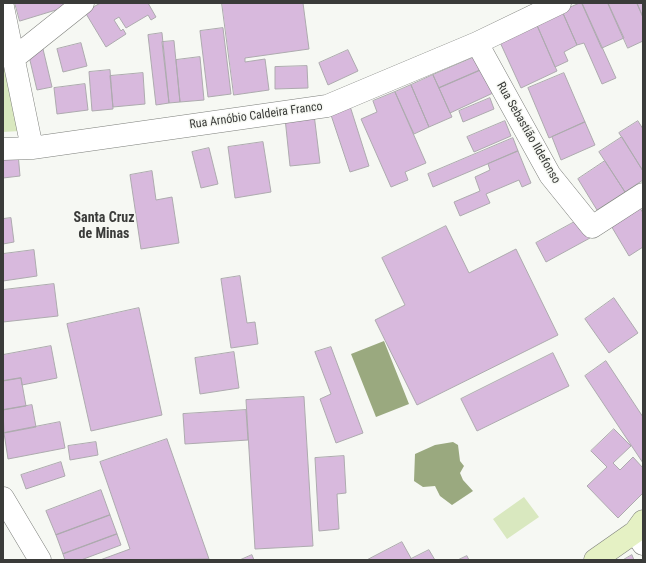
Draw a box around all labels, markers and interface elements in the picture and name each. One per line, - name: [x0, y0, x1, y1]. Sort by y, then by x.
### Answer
- street label: Rua Sebastião Ildefonso: [493, 80, 563, 186]
- street label: Rua Arnóbio Caldeira Franco: [189, 100, 323, 132]
- district label: Santa Cruz de Minas: [74, 210, 134, 242]

